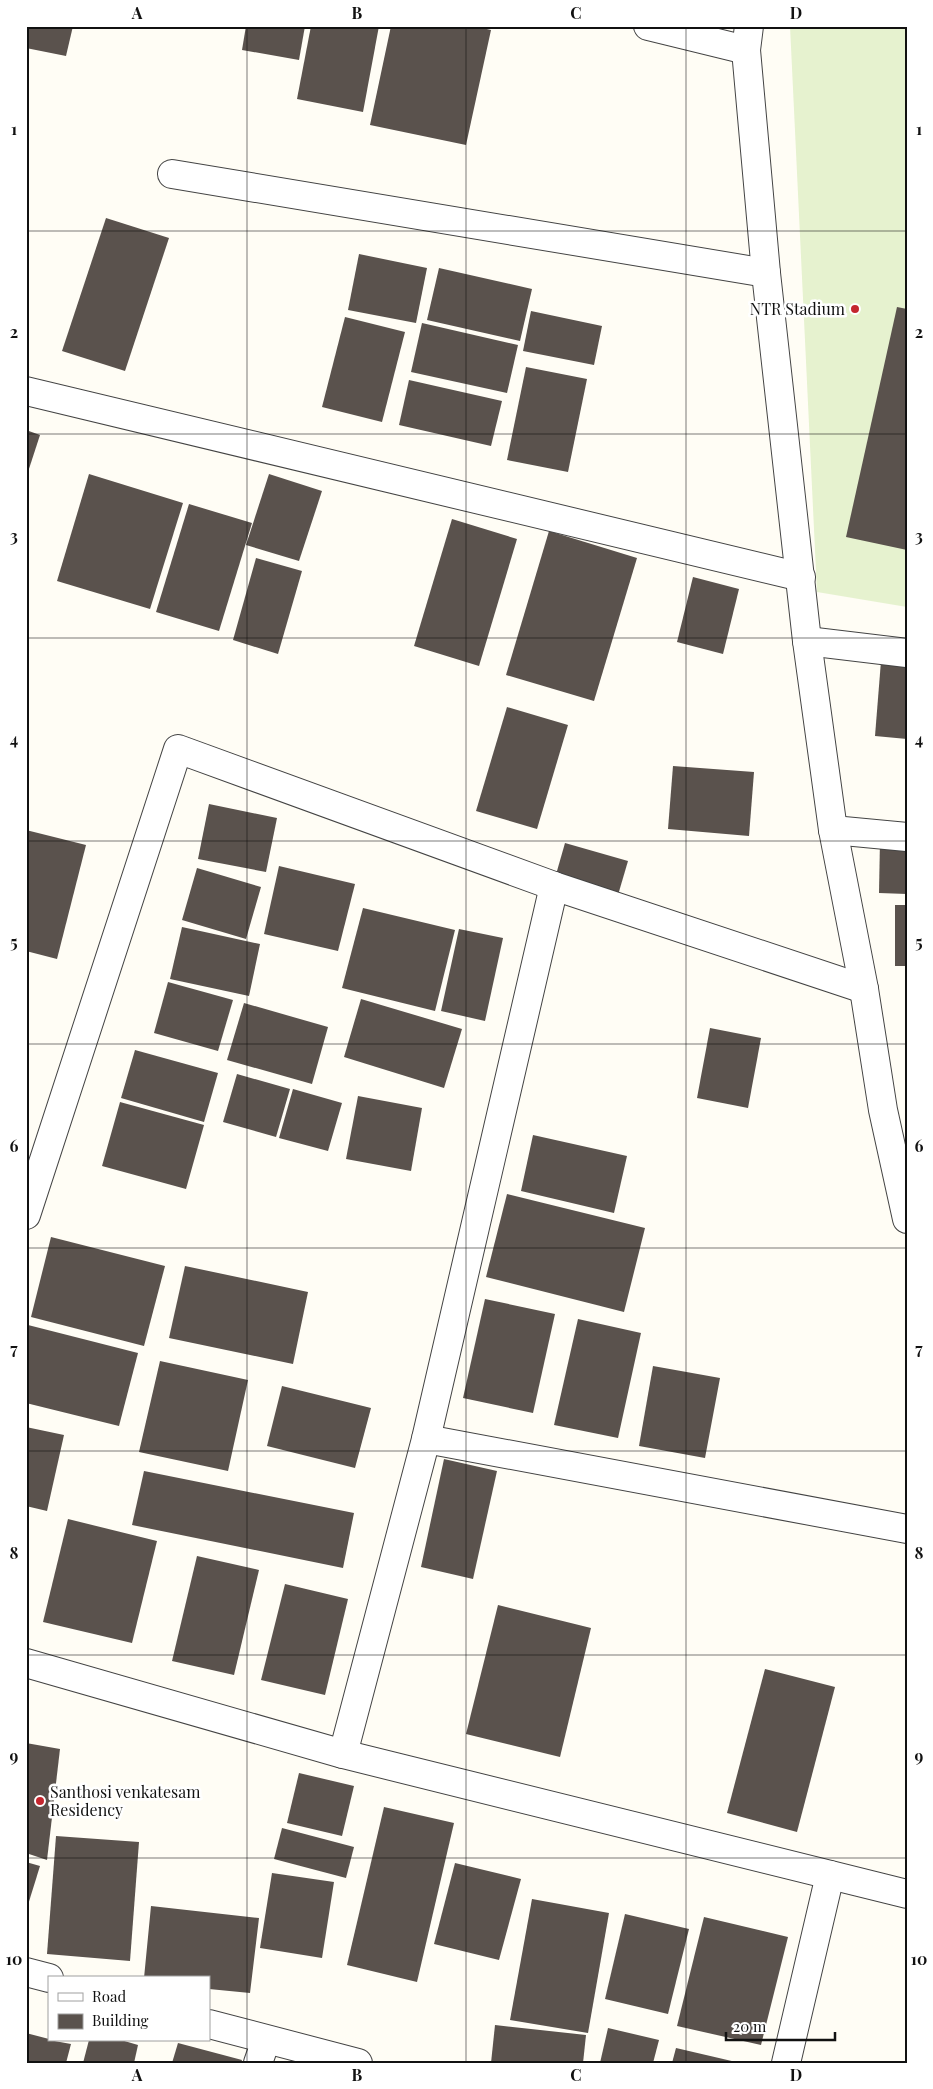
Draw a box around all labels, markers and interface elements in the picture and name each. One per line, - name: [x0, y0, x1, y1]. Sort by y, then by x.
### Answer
- text: A: [131, 2, 143, 23]
- text: B: [352, 2, 363, 23]
- text: C: [570, 2, 582, 23]
- text: D: [790, 2, 802, 23]
- text: 1: [11, 118, 17, 139]
- text: 1: [916, 118, 922, 139]
- place label: NTR Stadium: [750, 298, 845, 319]
- marker: NTR Stadium: [849, 303, 861, 315]
- text: 2: [10, 321, 18, 342]
- text: 2: [915, 321, 923, 342]
- text: 3: [10, 525, 18, 546]
- text: 3: [915, 525, 923, 546]
- text: 4: [10, 728, 18, 749]
- text: 4: [915, 728, 923, 749]
- text: 5: [10, 931, 18, 952]
- text: 5: [915, 931, 923, 952]
- text: 6: [10, 1135, 19, 1156]
- text: 6: [915, 1135, 924, 1156]
- text: 7: [10, 1338, 18, 1359]
- text: 7: [915, 1338, 923, 1359]
- text: 8: [10, 1542, 19, 1563]
- text: 8: [915, 1542, 924, 1563]
- text: 9: [10, 1745, 19, 1766]
- text: 9: [915, 1745, 924, 1766]
- place label: Santhosi venkatesam Residency: [50, 1781, 200, 1820]
- marker: Santhosi venkatesam Residency: [34, 1795, 46, 1807]
- text: 10: [6, 1948, 22, 1969]
- text: 10: [911, 1948, 927, 1969]
- legend: [48, 1976, 210, 2042]
- text: Road: [92, 1986, 126, 2006]
- scale bar: [726, 2009, 834, 2041]
- text: Building: [92, 2010, 149, 2030]
- text: 20 m: [733, 2016, 767, 2036]
- text: A: [131, 2064, 143, 2085]
- text: B: [352, 2064, 363, 2085]
- text: C: [570, 2064, 582, 2085]
- text: D: [790, 2064, 802, 2085]

